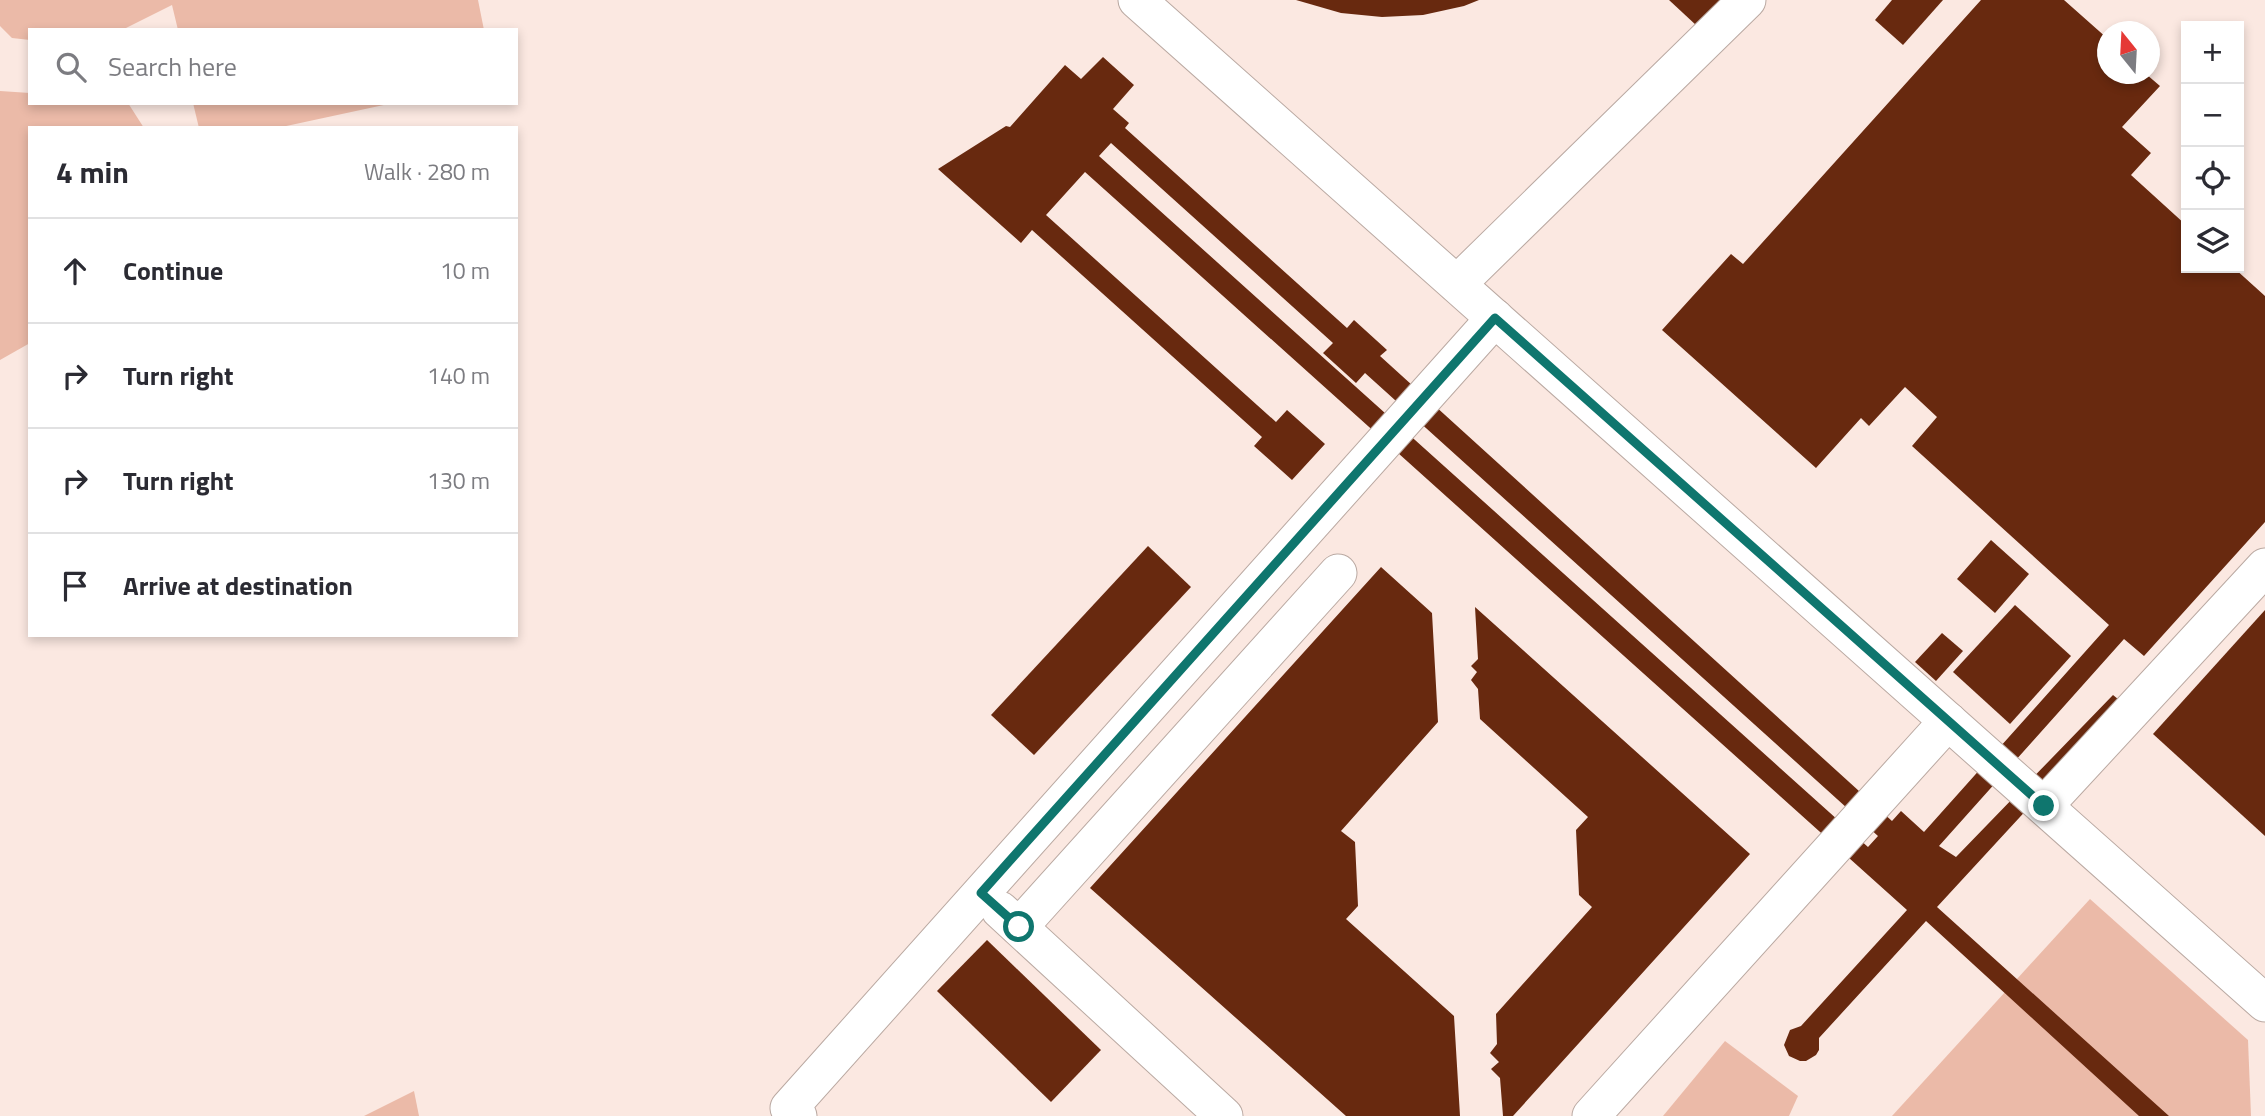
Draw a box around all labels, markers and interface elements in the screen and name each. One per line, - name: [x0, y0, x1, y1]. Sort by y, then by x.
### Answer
- north arrow: [2097, 21, 2160, 84]
- map controls: [2181, 21, 2244, 273]
- button: +: [2181, 21, 2244, 84]
- search box: [28, 28, 518, 105]
- text: Search here: [108, 47, 237, 86]
- icon: search: [52, 48, 90, 86]
- button: −: [2181, 84, 2244, 147]
- button: locate: [2181, 147, 2244, 210]
- text: 4 min: [56, 149, 129, 195]
- text: Walk · 280 m: [364, 154, 490, 189]
- button: layers: [2181, 210, 2244, 273]
- text: Continue: [123, 251, 223, 290]
- icon: ahead: [56, 252, 94, 290]
- text: 10 m: [440, 253, 490, 288]
- text: Turn right: [123, 356, 234, 395]
- icon: right: [56, 357, 94, 395]
- text: 140 m: [427, 358, 490, 393]
- text: Turn right: [123, 461, 234, 500]
- icon: right: [56, 462, 94, 500]
- text: 130 m: [427, 463, 490, 498]
- text: Arrive at destination: [123, 566, 353, 605]
- icon: arrive: [56, 567, 94, 605]
- route end: [2028, 790, 2059, 821]
- route start: [1003, 911, 1034, 942]

